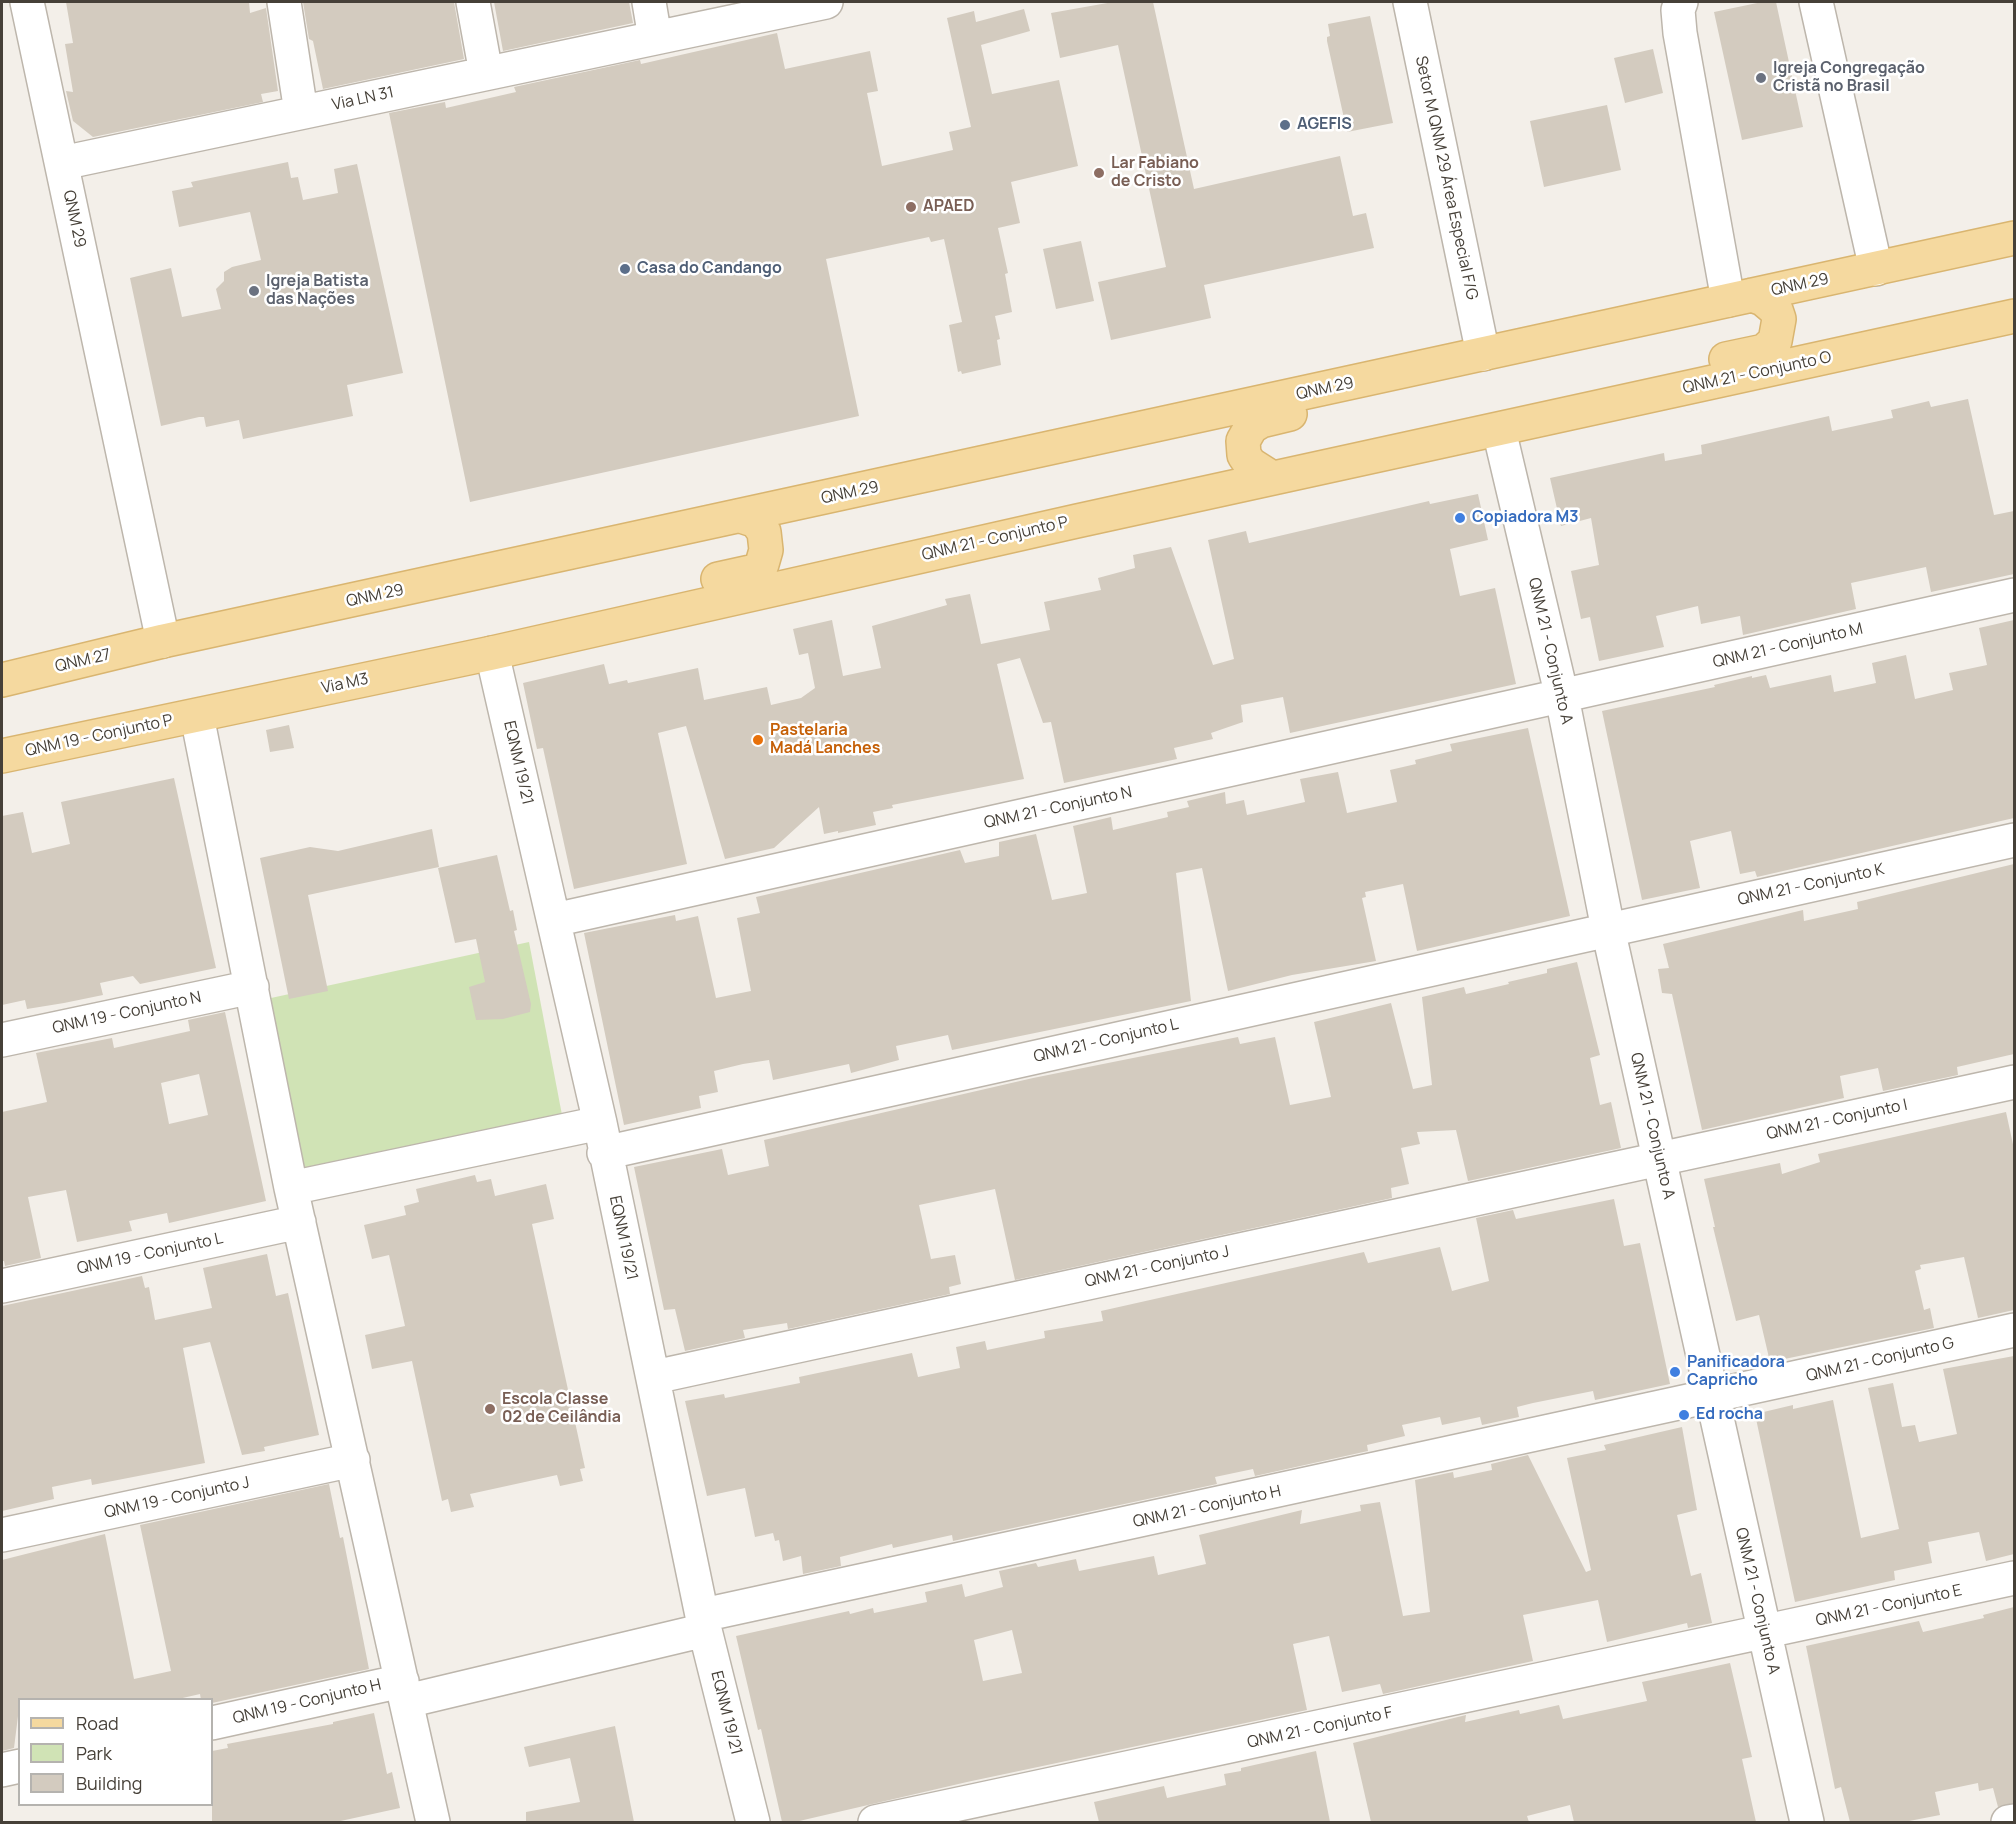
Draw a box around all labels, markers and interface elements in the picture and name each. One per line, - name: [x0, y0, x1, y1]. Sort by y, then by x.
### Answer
- street label: Setor M QNM 29 Área Especial F/G: [1411, 54, 1481, 302]
- place label: Igreja Congregação Cristã no Brasil: [1773, 59, 1925, 97]
- marker: Igreja Congregação Cristã no Brasil: [1754, 71, 1768, 85]
- street label: Via LN 31: [330, 83, 396, 115]
- place label: AGEFIS: [1297, 115, 1352, 135]
- marker: AGEFIS: [1278, 118, 1292, 132]
- place label: Lar Fabiano de Cristo: [1111, 154, 1199, 192]
- marker: Lar Fabiano de Cristo: [1092, 166, 1106, 180]
- street label: QNM 29: [59, 189, 89, 249]
- place label: APAED: [923, 197, 974, 217]
- marker: APAED: [904, 200, 918, 214]
- place label: Casa do Candango: [637, 259, 782, 279]
- marker: Casa do Candango: [618, 262, 632, 276]
- street label: QNM 29: [1770, 270, 1830, 300]
- place label: Igreja Batista das Nações: [266, 272, 369, 310]
- marker: Igreja Batista das Nações: [247, 284, 261, 298]
- street label: QNM 21 - Conjunto O: [1681, 348, 1833, 398]
- street label: QNM 29: [1295, 374, 1355, 404]
- street label: QNM 29: [820, 478, 880, 508]
- place label: Copiadora M3: [1472, 508, 1579, 528]
- marker: Copiadora M3: [1453, 511, 1467, 525]
- street label: QNM 21 - Conjunto P: [920, 513, 1070, 565]
- street label: QNM 21 - Conjunto A: [1524, 576, 1576, 726]
- street label: QNM 29: [345, 581, 405, 611]
- street label: QNM 21 - Conjunto M: [1711, 619, 1865, 673]
- street label: QNM 27: [53, 645, 113, 677]
- street label: Via M3: [320, 670, 370, 698]
- street label: QNM 19 - Conjunto P: [23, 711, 175, 761]
- street label: EQNM 19/21: [499, 719, 537, 807]
- place label: Pastelaria Madá Lanches: [770, 721, 880, 759]
- marker: Pastelaria Madá Lanches: [751, 733, 765, 747]
- street label: QNM 21 - Conjunto N: [982, 783, 1134, 833]
- street label: QNM 21 - Conjunto K: [1736, 860, 1886, 910]
- street label: QNM 19 - Conjunto N: [51, 988, 203, 1038]
- street label: QNM 21 - Conjunto L: [1032, 1015, 1180, 1067]
- street label: QNM 21 - Conjunto A: [1626, 1051, 1678, 1201]
- street label: QNM 21 - Conjunto I: [1765, 1096, 1909, 1144]
- street label: EQNM 19/21: [605, 1194, 641, 1282]
- street label: QNM 19 - Conjunto L: [75, 1229, 225, 1279]
- street label: QNM 21 - Conjunto J: [1083, 1242, 1231, 1292]
- street label: QNM 21 - Conjunto G: [1804, 1334, 1956, 1386]
- place label: Panificadora Capricho: [1687, 1353, 1785, 1391]
- marker: Panificadora Capricho: [1668, 1365, 1682, 1379]
- place label: Escola Classe 02 de Ceilândia: [502, 1390, 621, 1428]
- marker: Escola Classe 02 de Ceilândia: [483, 1402, 497, 1416]
- place label: Ed rocha: [1696, 1405, 1763, 1425]
- marker: Ed rocha: [1677, 1408, 1691, 1422]
- street label: QNM 19 - Conjunto J: [103, 1473, 251, 1523]
- street label: QNM 21 - Conjunto H: [1131, 1482, 1283, 1532]
- street label: QNM 21 - Conjunto A: [1731, 1526, 1783, 1676]
- street label: QNM 21 - Conjunto E: [1814, 1581, 1964, 1631]
- street label: EQNM 19/21: [706, 1669, 746, 1757]
- street label: QNM 19 - Conjunto H: [231, 1676, 383, 1728]
- legend: [18, 1698, 213, 1806]
- street label: QNM 21 - Conjunto F: [1246, 1703, 1394, 1753]
- text: Road: [76, 1711, 119, 1735]
- text: Park: [76, 1741, 112, 1765]
- text: Building: [76, 1771, 142, 1795]

